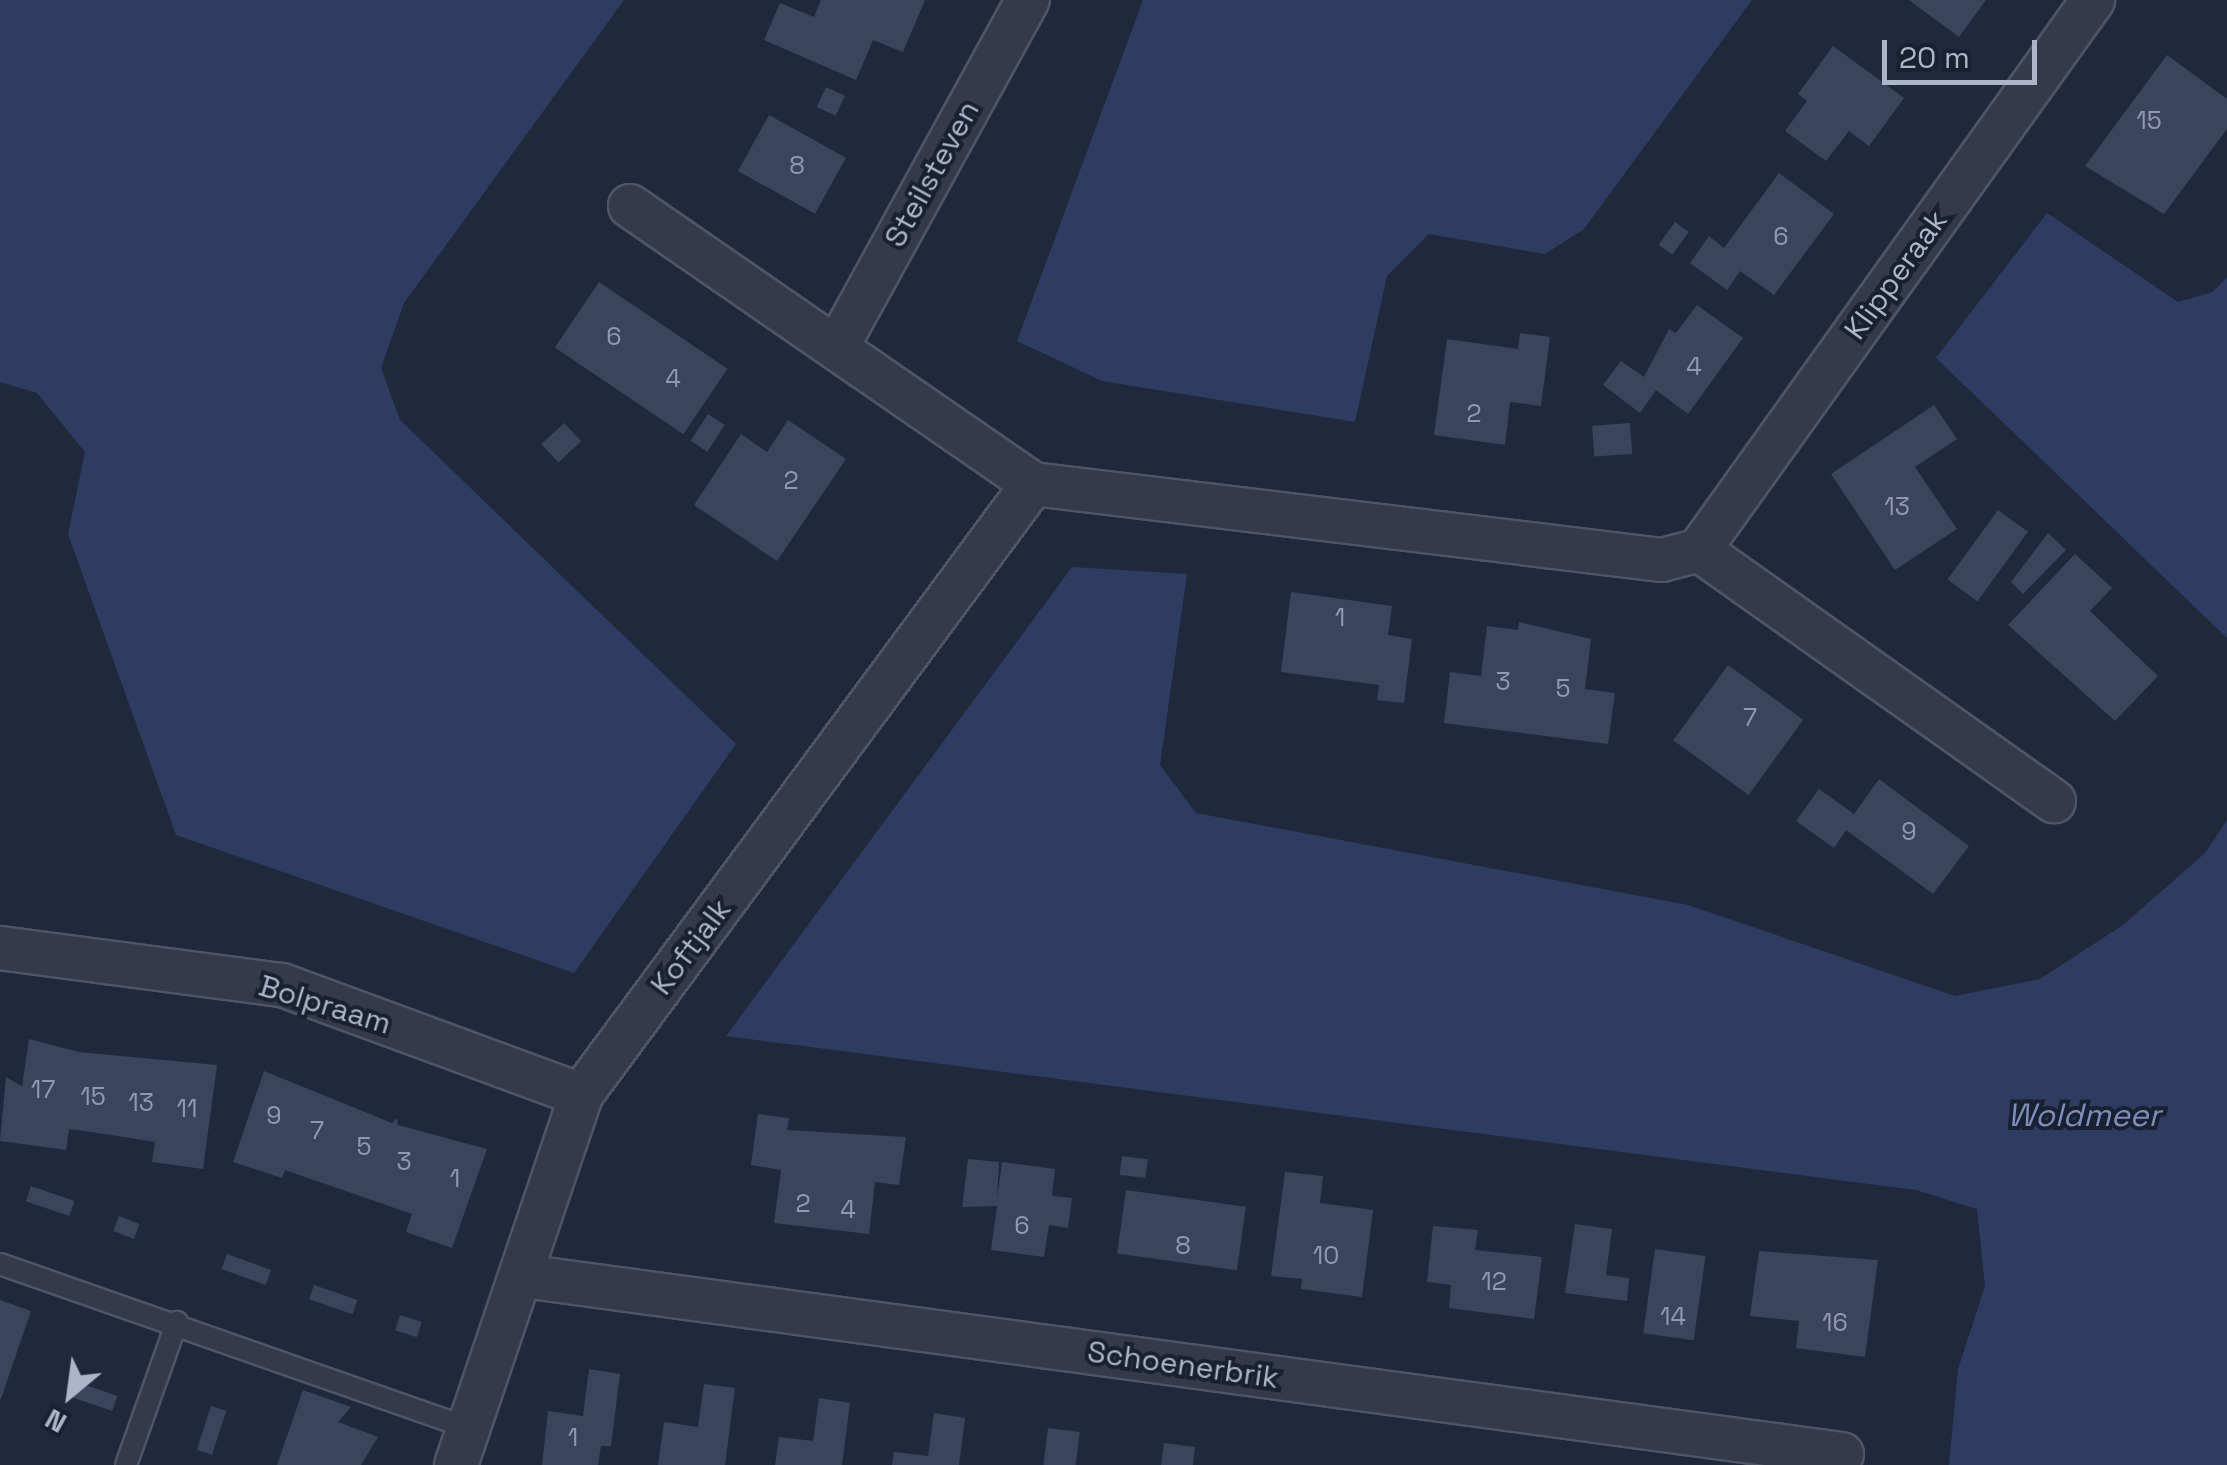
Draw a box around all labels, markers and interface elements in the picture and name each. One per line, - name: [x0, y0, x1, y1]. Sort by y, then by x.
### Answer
- scale bar: [1887, 20, 2042, 82]
- text: 20 m: [1899, 38, 1970, 77]
- street label: Steilsteven: [877, 95, 987, 253]
- house number: 15: [2136, 105, 2162, 135]
- house number: 8: [789, 150, 805, 180]
- street label: Klipperaak: [1837, 203, 1955, 347]
- house number: 6: [1773, 221, 1789, 251]
- house number: 6: [606, 321, 622, 351]
- house number: 4: [1686, 351, 1702, 381]
- house number: 4: [665, 363, 681, 393]
- house number: 2: [1466, 398, 1482, 428]
- house number: 2: [783, 465, 799, 495]
- house number: 13: [1884, 491, 1910, 521]
- house number: 1: [1335, 602, 1345, 632]
- house number: 3: [1495, 666, 1511, 696]
- house number: 5: [1556, 673, 1570, 703]
- house number: 7: [1743, 702, 1757, 732]
- house number: 9: [1901, 816, 1917, 846]
- street label: Koftjalk: [643, 892, 739, 1002]
- street label: Bolpraam: [255, 968, 395, 1042]
- house number: 17: [31, 1074, 55, 1104]
- house number: 15: [80, 1081, 106, 1111]
- house number: 13: [128, 1087, 154, 1117]
- house number: 11: [177, 1093, 197, 1123]
- water label: Woldmeer: [2007, 1096, 2161, 1134]
- house number: 9: [266, 1100, 282, 1130]
- house number: 7: [310, 1115, 324, 1145]
- house number: 5: [357, 1131, 371, 1161]
- house number: 3: [396, 1146, 412, 1176]
- house number: 1: [450, 1163, 460, 1193]
- house number: 2: [795, 1188, 811, 1218]
- house number: 4: [840, 1194, 856, 1224]
- house number: 6: [1014, 1210, 1030, 1240]
- house number: 8: [1175, 1230, 1191, 1260]
- house number: 10: [1313, 1240, 1339, 1270]
- house number: 12: [1481, 1266, 1507, 1296]
- house number: 14: [1660, 1301, 1686, 1331]
- house number: 16: [1822, 1307, 1848, 1337]
- street label: Schoenerbrik: [1085, 1334, 1281, 1396]
- north arrow: [20, 1345, 120, 1445]
- text: N: [39, 1401, 72, 1442]
- house number: 1: [568, 1422, 578, 1452]

